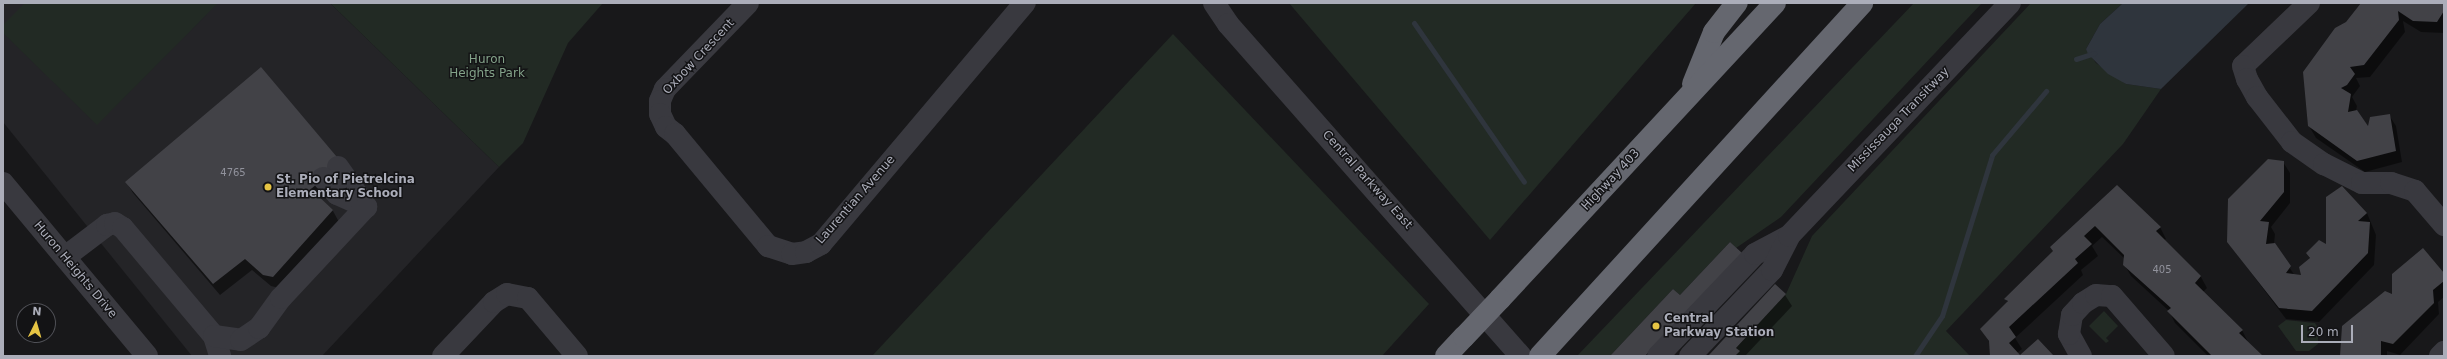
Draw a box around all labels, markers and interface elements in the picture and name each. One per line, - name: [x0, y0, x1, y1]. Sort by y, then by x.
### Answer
- street label: Oxbow Crescent: [660, 16, 738, 98]
- park label: Huron Heights Park: [449, 53, 525, 81]
- street label: Mississauga Transitway: [1845, 65, 1953, 175]
- street label: Central Parkway East: [1319, 128, 1415, 232]
- street label: Highway 403: [1579, 146, 1643, 214]
- street label: Laurentian Avenue: [814, 153, 898, 247]
- house number: 4765: [220, 167, 246, 179]
- place label: St. Pio of Pietrelcina Elementary School: [276, 173, 415, 201]
- marker: St. Pio of Pietrelcina Elementary School: [263, 182, 273, 192]
- street label: Huron Heights Drive: [30, 219, 120, 321]
- house number: 405: [2152, 264, 2172, 276]
- north arrow: [16, 303, 56, 343]
- text: N: [32, 305, 42, 318]
- place label: Central Parkway Station: [1664, 312, 1774, 340]
- scale bar: [2303, 317, 2355, 343]
- marker: Central Parkway Station: [1651, 321, 1661, 331]
- text: 20 m: [2308, 325, 2339, 339]

